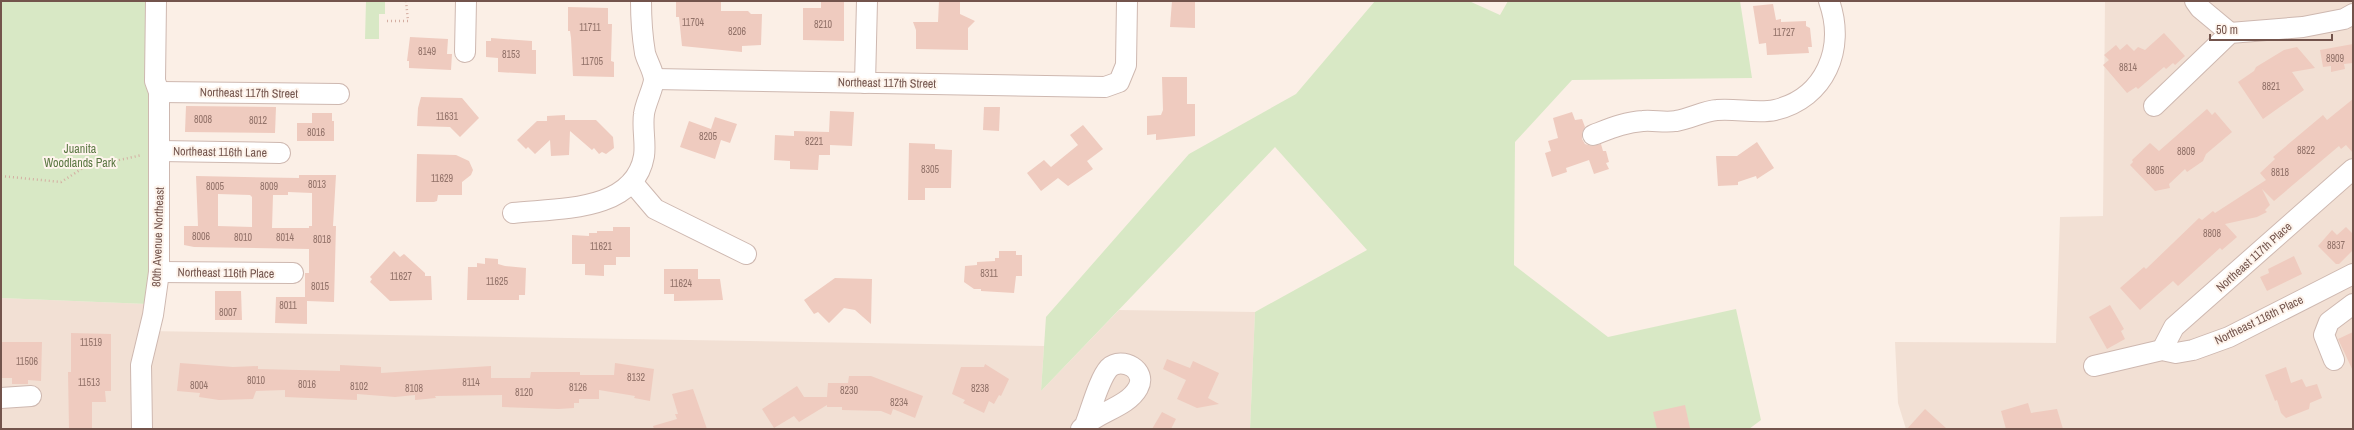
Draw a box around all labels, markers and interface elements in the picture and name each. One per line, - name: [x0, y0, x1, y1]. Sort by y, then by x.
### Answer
- house number: 11704: [682, 16, 705, 29]
- scale bar: [2210, 16, 2332, 42]
- house number: 8210: [814, 18, 833, 31]
- house number: 11711: [579, 21, 601, 34]
- text: 50 m: [2216, 22, 2238, 38]
- house number: 8206: [728, 25, 747, 38]
- house number: 11727: [1773, 26, 1796, 39]
- house number: 8149: [418, 45, 437, 58]
- house number: 8153: [502, 48, 521, 61]
- house number: 8909: [2326, 52, 2345, 65]
- house number: 11705: [581, 55, 604, 68]
- house number: 8814: [2119, 61, 2138, 74]
- street label: Northeast 117th Street: [838, 74, 937, 92]
- house number: 8821: [2262, 80, 2281, 93]
- street label: Northeast 117th Street: [200, 84, 299, 102]
- house number: 11631: [436, 110, 459, 123]
- house number: 8008: [194, 113, 213, 126]
- house number: 8012: [249, 114, 268, 127]
- house number: 8016: [307, 126, 326, 139]
- house number: 8205: [699, 130, 718, 143]
- house number: 8221: [805, 135, 824, 148]
- park label: Juanita Woodlands Park: [44, 141, 116, 171]
- street label: Northeast 116th Lane: [173, 143, 267, 161]
- house number: 8822: [2297, 144, 2316, 157]
- house number: 8809: [2177, 145, 2196, 158]
- house number: 8305: [921, 163, 940, 176]
- house number: 8805: [2146, 164, 2165, 177]
- house number: 8818: [2271, 166, 2290, 179]
- house number: 11629: [431, 172, 454, 185]
- house number: 8013: [308, 178, 327, 191]
- house number: 8005: [206, 180, 225, 193]
- house number: 8009: [260, 180, 279, 193]
- street label: 80th Avenue Northeast: [148, 187, 168, 287]
- street label: Northeast 117th Place: [2213, 219, 2295, 295]
- house number: 8808: [2203, 227, 2222, 240]
- house number: 8006: [192, 230, 211, 243]
- house number: 8010: [234, 231, 253, 244]
- house number: 8014: [276, 231, 295, 244]
- house number: 8018: [313, 233, 332, 246]
- house number: 8837: [2327, 239, 2346, 252]
- house number: 11621: [590, 240, 613, 253]
- street label: Northeast 116th Place: [178, 264, 274, 282]
- house number: 8311: [980, 267, 998, 280]
- house number: 11627: [390, 270, 413, 283]
- house number: 11625: [486, 275, 509, 288]
- house number: 11624: [670, 277, 693, 290]
- house number: 8015: [311, 280, 330, 293]
- street label: Northeast 116th Place: [2212, 292, 2306, 348]
- house number: 8011: [279, 299, 297, 312]
- house number: 8007: [219, 306, 238, 319]
- house number: 11519: [80, 336, 103, 349]
- house number: 11506: [16, 355, 39, 368]
- house number: 8132: [627, 371, 646, 384]
- house number: 8010: [247, 374, 266, 387]
- house number: 11513: [78, 376, 101, 389]
- house number: 8114: [462, 376, 480, 389]
- house number: 8016: [298, 378, 317, 391]
- house number: 8004: [190, 379, 209, 392]
- house number: 8102: [350, 380, 369, 393]
- house number: 8126: [569, 381, 588, 394]
- house number: 8108: [405, 382, 424, 395]
- house number: 8238: [971, 382, 990, 395]
- house number: 8230: [840, 384, 859, 397]
- house number: 8120: [515, 386, 534, 399]
- house number: 8234: [890, 396, 909, 409]

